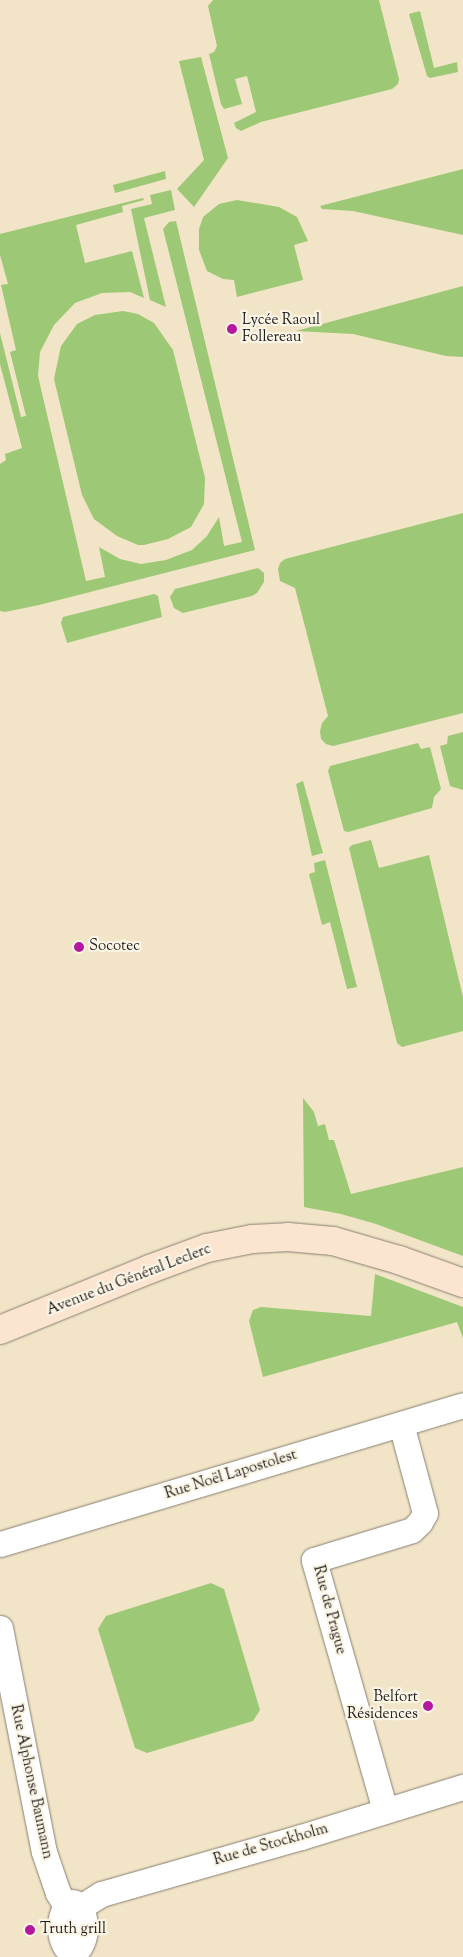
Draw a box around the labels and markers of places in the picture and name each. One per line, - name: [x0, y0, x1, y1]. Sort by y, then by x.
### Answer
- place label: Lycée Raoul Follereau: [242, 311, 320, 346]
- marker: Lycée Raoul Follereau: [226, 323, 238, 335]
- place label: Socotec: [89, 938, 140, 956]
- marker: Socotec: [73, 941, 85, 953]
- place label: Belfort Résidences: [347, 1688, 418, 1723]
- marker: Belfort Résidences: [422, 1700, 434, 1712]
- place label: Truth grill: [40, 1921, 106, 1939]
- marker: Truth grill: [24, 1924, 36, 1936]

